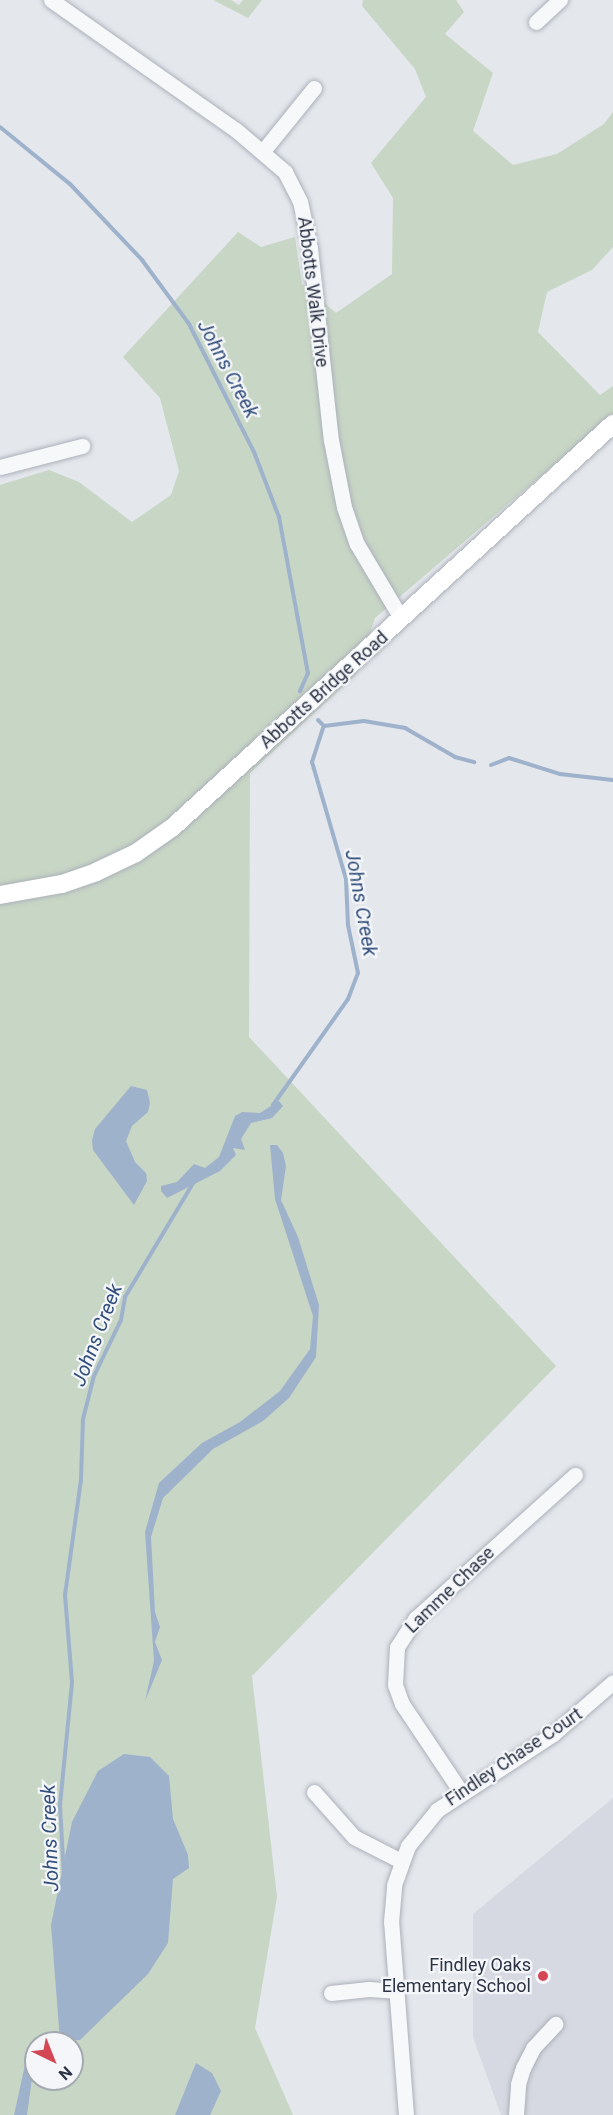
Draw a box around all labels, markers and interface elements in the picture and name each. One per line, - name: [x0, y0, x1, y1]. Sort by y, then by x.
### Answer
- street label: Abbotts Walk Drive: [293, 215, 333, 369]
- water label: Johns Creek: [192, 316, 264, 422]
- street label: Abbotts Bridge Road: [255, 627, 393, 753]
- water label: Johns Creek: [340, 848, 382, 958]
- water label: Johns Creek: [67, 1281, 127, 1389]
- street label: Lamme Chase: [401, 1542, 499, 1638]
- street label: Findley Chase Court: [442, 1703, 586, 1811]
- water label: Johns Creek: [36, 1784, 64, 1892]
- place label: Findley Oaks Elementary School: [382, 1955, 531, 1998]
- marker: Findley Oaks Elementary School: [536, 1969, 550, 1983]
- north arrow: [24, 2031, 84, 2091]
- text: N: [55, 2062, 76, 2084]

